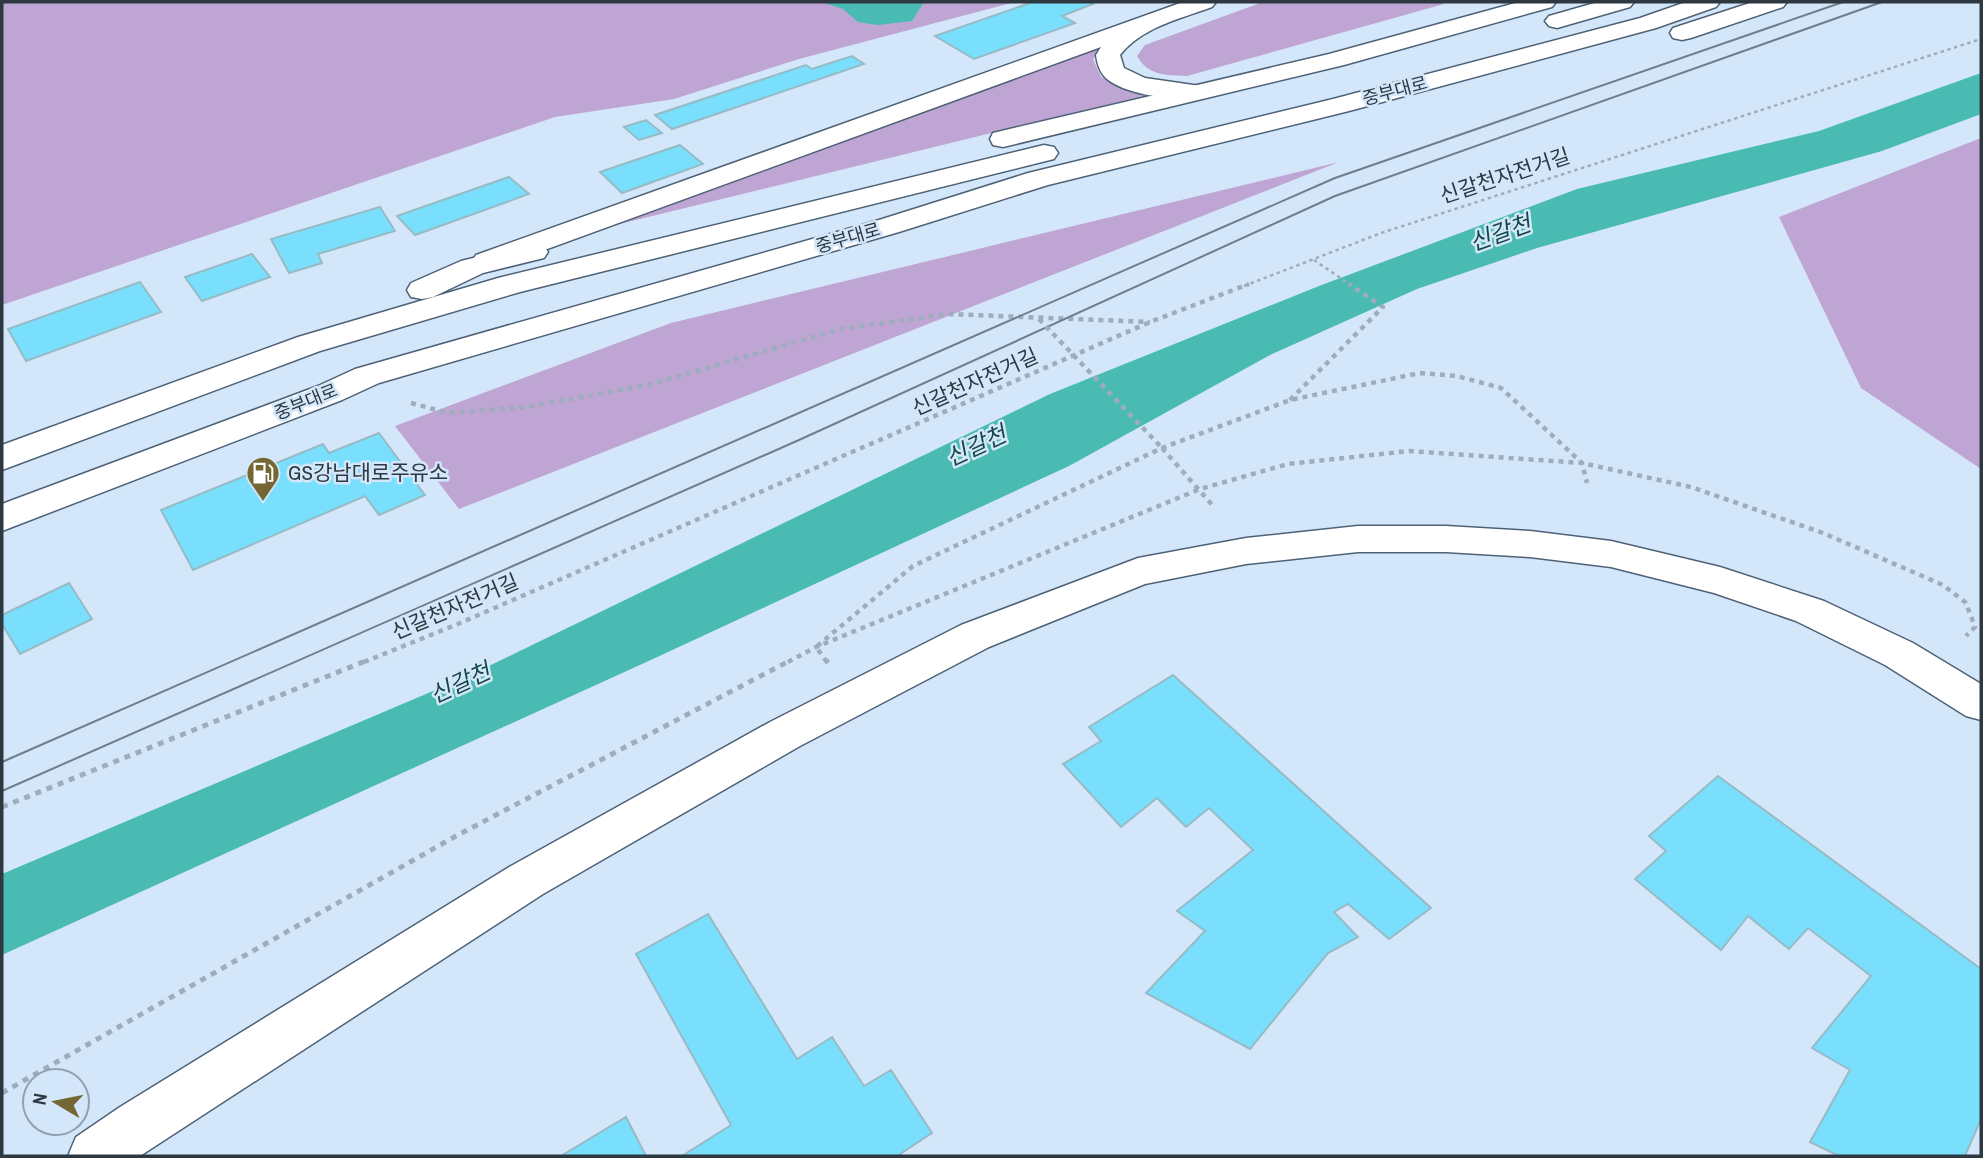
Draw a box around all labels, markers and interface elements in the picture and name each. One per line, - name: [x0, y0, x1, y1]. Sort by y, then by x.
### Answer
- street label: 중부대로: [1360, 70, 1430, 111]
- street label: 신갈천자전거길: [1436, 141, 1574, 210]
- water label: 신갈천: [1465, 206, 1538, 258]
- street label: 중부대로: [813, 216, 883, 259]
- street label: 신갈천자전거길: [907, 341, 1042, 422]
- street label: 중부대로: [270, 378, 341, 426]
- water label: 신갈천: [940, 417, 1014, 473]
- fuel station icon: GS강남대로주유소: [244, 454, 282, 503]
- place label: GS강남대로주유소: [288, 458, 448, 487]
- street label: 신갈천자전거길: [387, 567, 523, 646]
- water label: 신갈천: [424, 654, 498, 710]
- north arrow: [21, 1067, 91, 1137]
- text: N: [25, 1091, 53, 1107]

